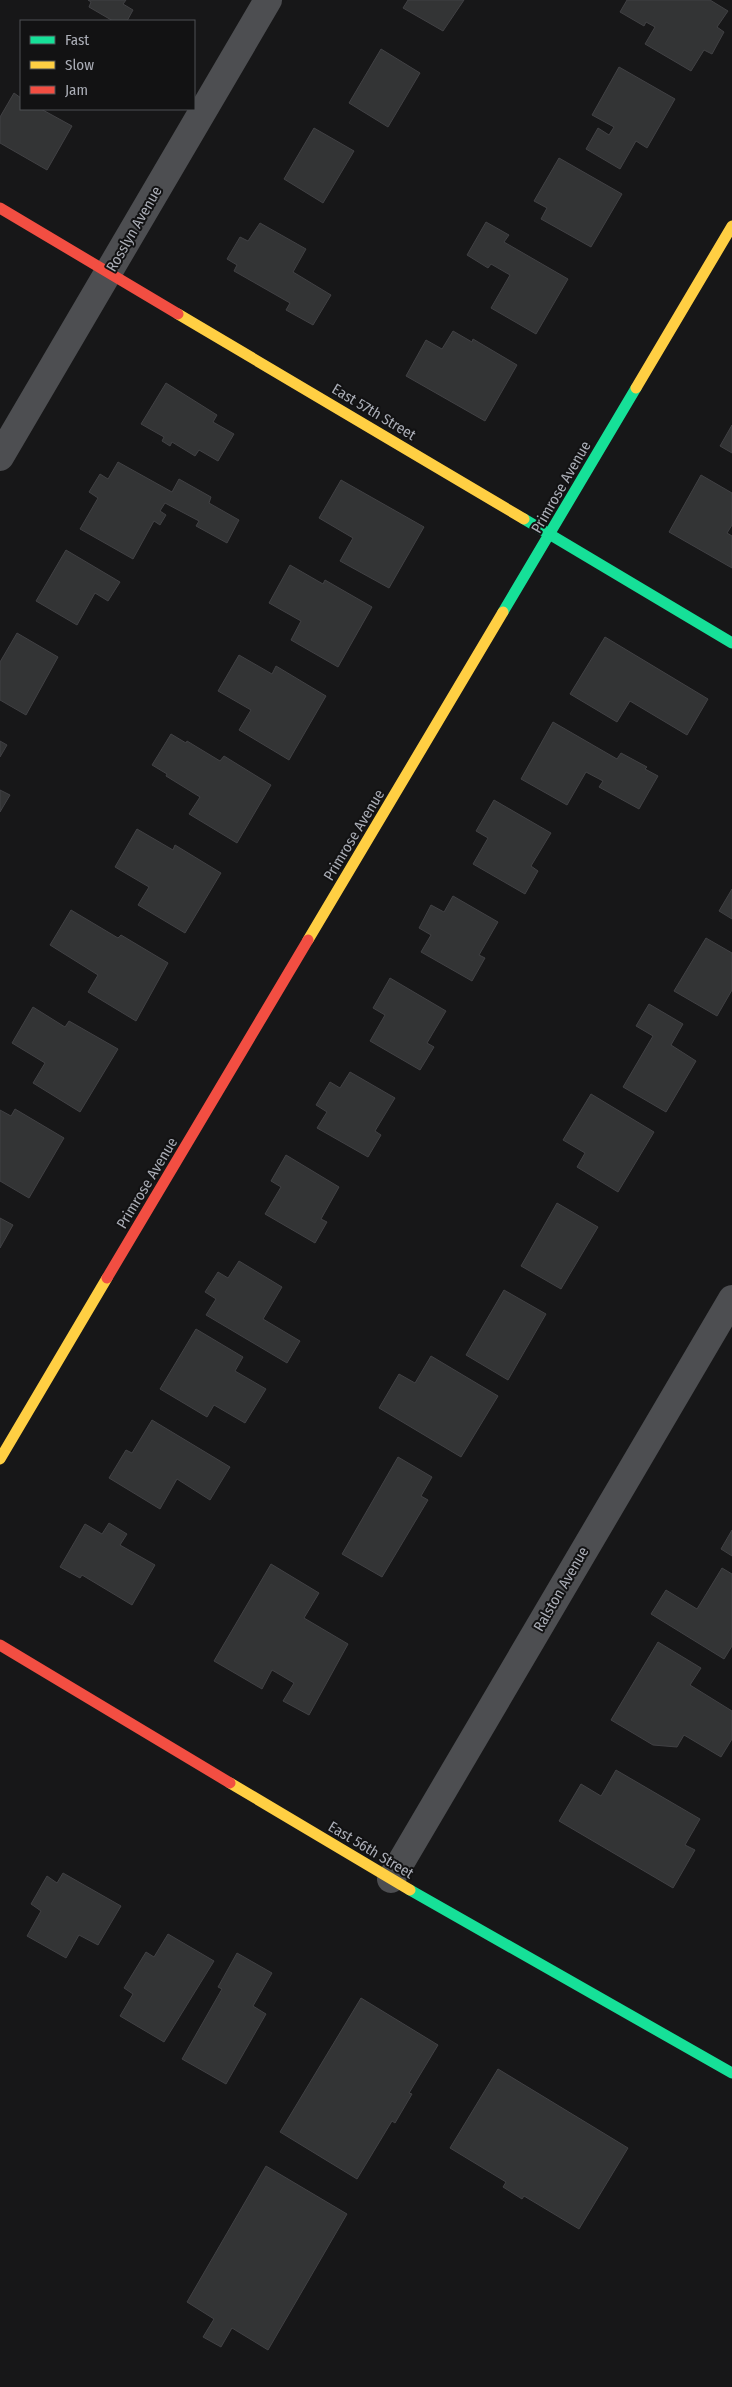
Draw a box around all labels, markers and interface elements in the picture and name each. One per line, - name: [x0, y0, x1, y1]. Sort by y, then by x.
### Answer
- legend: [20, 20, 195, 110]
- text: Fast: [65, 31, 89, 49]
- text: Slow: [65, 56, 94, 74]
- text: Jam: [65, 81, 88, 99]
- street label: Rosslyn Avenue: [102, 183, 166, 275]
- street label: East 57th Street: [329, 380, 419, 444]
- street label: Primrose Avenue: [527, 438, 595, 536]
- street label: Primrose Avenue: [320, 786, 388, 884]
- street label: Primrose Avenue: [113, 1134, 181, 1232]
- street label: Ralston Avenue: [530, 1544, 592, 1634]
- street label: East 56th Street: [325, 1817, 417, 1883]

